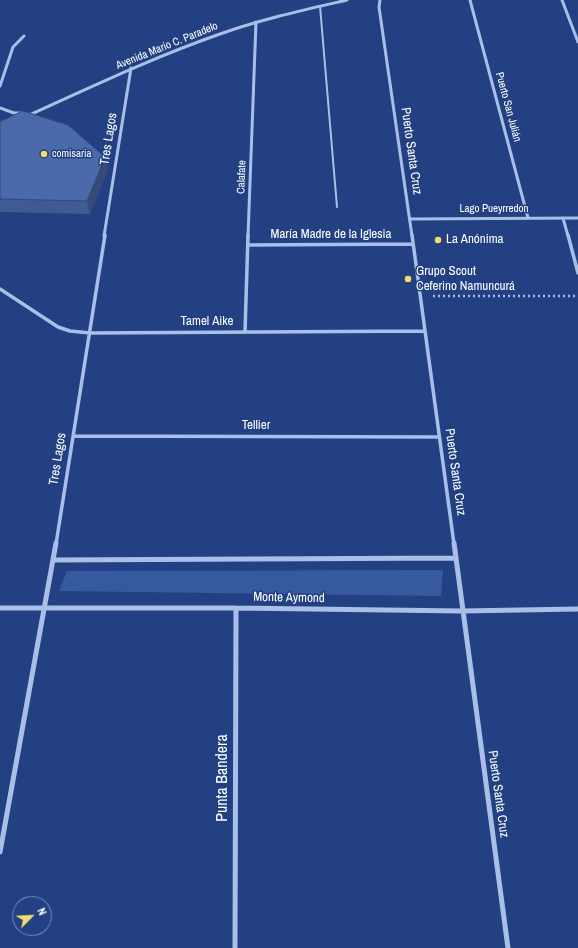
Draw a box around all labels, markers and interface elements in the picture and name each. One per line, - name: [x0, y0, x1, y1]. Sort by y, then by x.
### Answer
- street label: Avenida Mario C. Paradelo: [114, 20, 220, 72]
- street label: Puerto San Julián: [492, 71, 524, 143]
- street label: Puerto Santa Cruz: [397, 106, 425, 196]
- street label: Tres Lagos: [97, 112, 121, 166]
- place label: comisaria: [52, 147, 92, 161]
- marker: comisaria: [39, 149, 49, 159]
- street label: Calafate: [235, 160, 249, 194]
- street label: Lago Pueyrredon: [459, 202, 529, 216]
- street label: María Madre de la Iglesia: [271, 227, 391, 243]
- place label: La Anónima: [446, 232, 503, 248]
- marker: La Anónima: [433, 235, 443, 245]
- place label: Grupo Scout Ceferino Namuncurá: [416, 264, 515, 295]
- marker: Grupo Scout Ceferino Namuncurá: [403, 274, 413, 284]
- street label: Tamel Aike: [181, 314, 233, 330]
- street label: Tellier: [242, 418, 270, 434]
- street label: Puerto Santa Cruz: [441, 427, 469, 517]
- street label: Tres Lagos: [46, 432, 70, 486]
- street label: Monte Aymond: [253, 590, 325, 606]
- street label: Punta Bandera: [213, 734, 233, 822]
- street label: Puerto Santa Cruz: [484, 749, 512, 839]
- north arrow: [12, 896, 52, 936]
- text: N: [34, 906, 50, 917]

